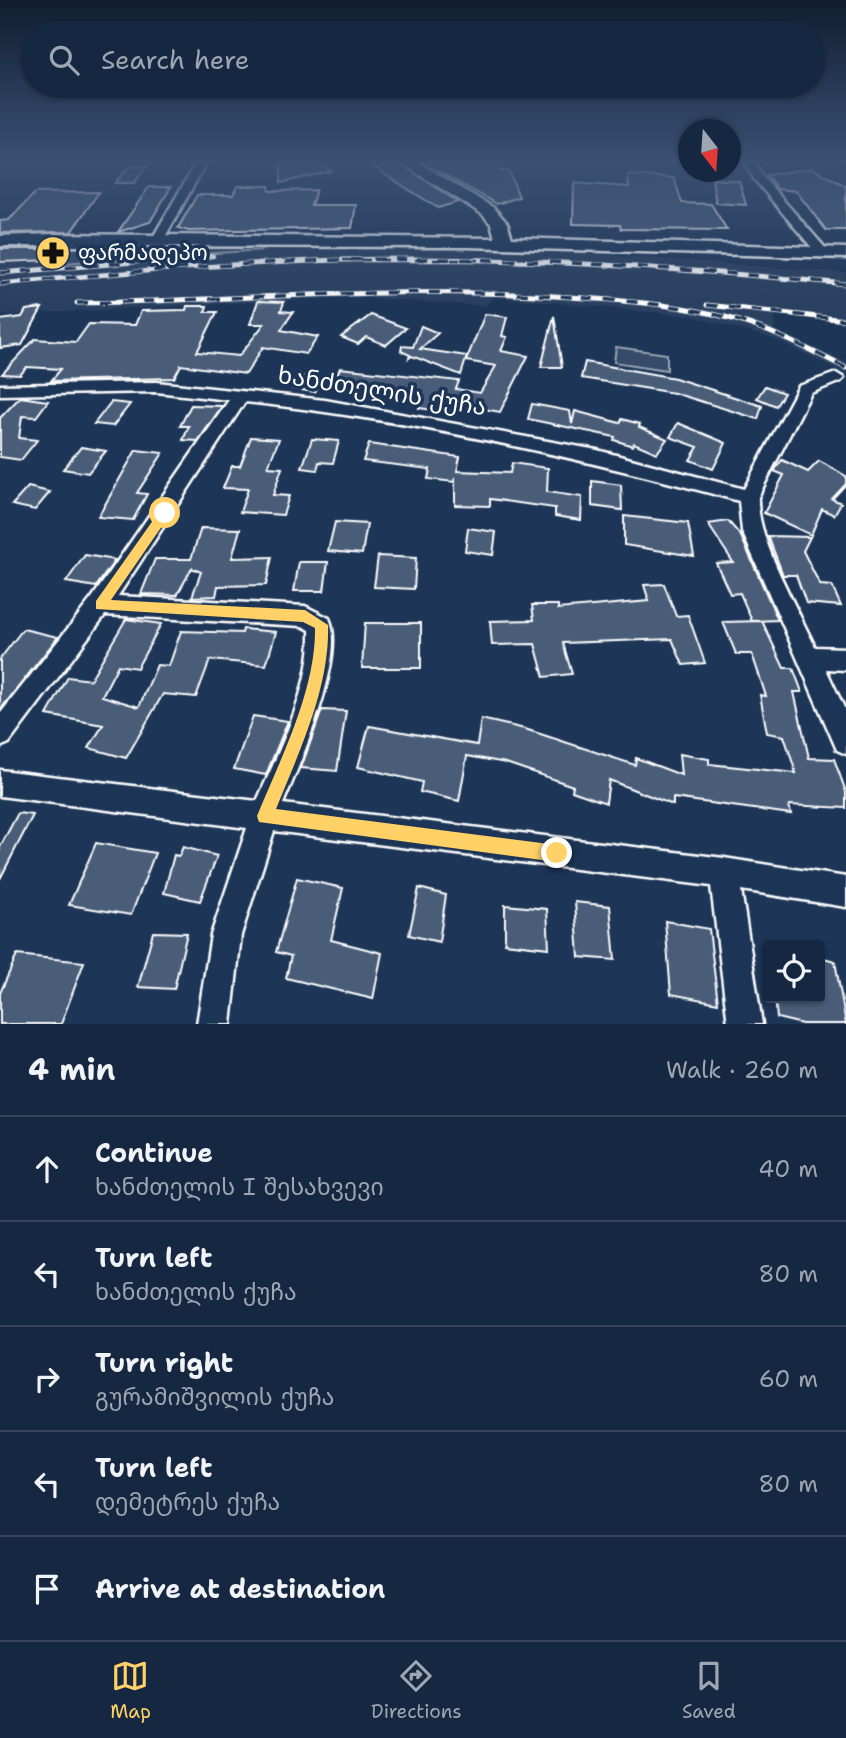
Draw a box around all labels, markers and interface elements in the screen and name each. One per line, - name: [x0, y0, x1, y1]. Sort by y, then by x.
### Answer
- search box: [21, 21, 825, 98]
- icon: search: [45, 41, 83, 79]
- text: Search here: [101, 42, 250, 77]
- north arrow: [678, 119, 741, 182]
- pharmacy icon: ფარმადეპო: [34, 234, 72, 272]
- place label: ფარმადეპო: [78, 239, 208, 267]
- street label: ხანძთელის ქუჩა: [276, 359, 488, 423]
- route start: [149, 497, 180, 528]
- route end: [541, 837, 572, 868]
- map controls: [762, 940, 825, 1003]
- button: locate: [762, 940, 825, 1003]
- text: 4 min: [28, 1049, 115, 1090]
- text: Walk · 260 m: [666, 1055, 818, 1085]
- text: Continue: [95, 1135, 213, 1170]
- icon: ahead: [28, 1150, 66, 1188]
- text: 40 m: [758, 1154, 818, 1184]
- text: ხანძთელის I შესახვევი: [95, 1172, 384, 1202]
- text: Turn left: [95, 1240, 212, 1275]
- icon: left: [28, 1255, 66, 1293]
- text: 80 m: [759, 1259, 818, 1289]
- text: ხანძთელის ქუჩა: [95, 1277, 297, 1307]
- text: Turn right: [95, 1345, 233, 1380]
- icon: right: [28, 1360, 66, 1398]
- text: 60 m: [759, 1364, 818, 1394]
- text: გურამიშვილის ქუჩა: [95, 1382, 334, 1412]
- text: Turn left: [95, 1450, 212, 1485]
- icon: left: [28, 1465, 66, 1503]
- text: 80 m: [759, 1469, 818, 1499]
- text: დემეტრეს ქუჩა: [95, 1487, 280, 1517]
- icon: arrive: [28, 1570, 66, 1608]
- text: Arrive at destination: [95, 1571, 385, 1606]
- tab: Map: [110, 1657, 151, 1724]
- tab: Directions: [371, 1657, 462, 1724]
- tab: Saved: [682, 1657, 736, 1724]

